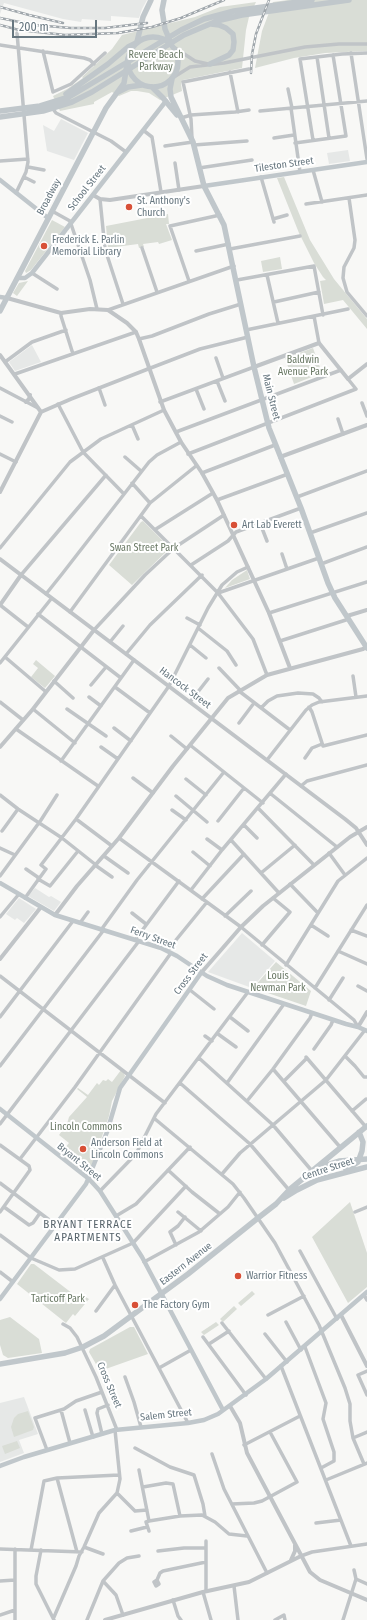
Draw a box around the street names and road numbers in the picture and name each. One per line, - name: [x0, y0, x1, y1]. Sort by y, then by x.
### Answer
- street label: Tileston Street: [254, 155, 314, 175]
- street label: School Street: [65, 163, 109, 213]
- street label: Broadway: [34, 177, 64, 217]
- street label: Main Street: [260, 373, 282, 421]
- street label: Hancock Street: [157, 665, 213, 711]
- street label: Ferry Street: [129, 924, 177, 952]
- street label: Cross Street: [172, 951, 210, 997]
- street label: Bryant Street: [54, 1140, 104, 1184]
- street label: Centre Street: [301, 1155, 355, 1183]
- street label: Eastern Avenue: [158, 1240, 214, 1288]
- street label: Cross Street: [94, 1360, 124, 1410]
- street label: Salem Street: [140, 1406, 192, 1424]

